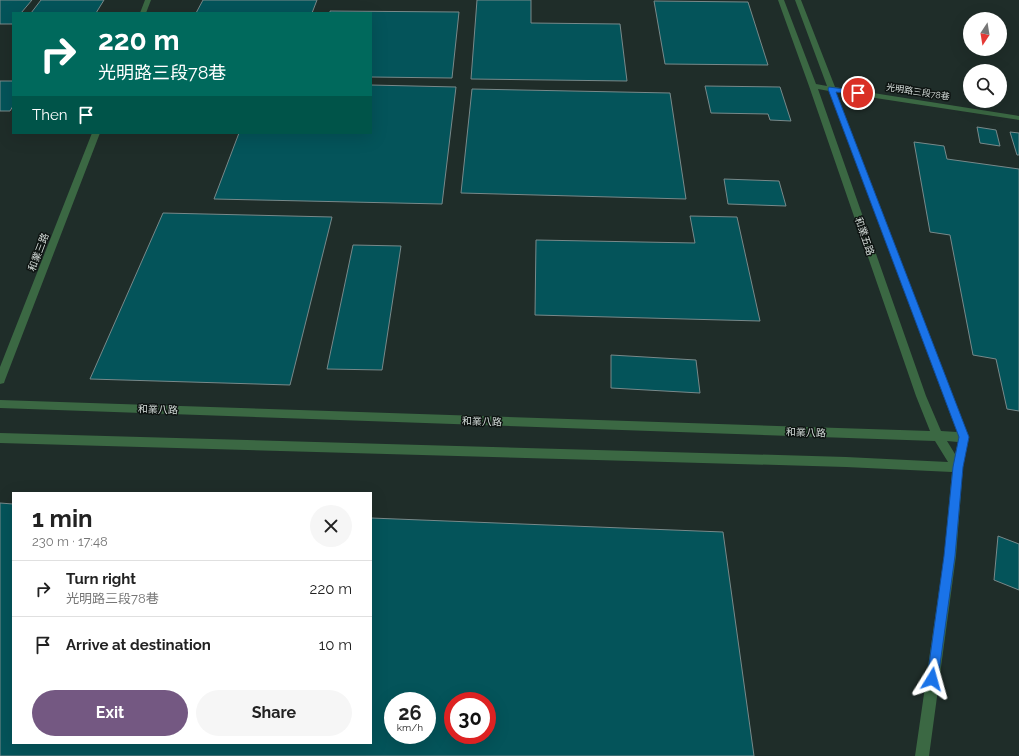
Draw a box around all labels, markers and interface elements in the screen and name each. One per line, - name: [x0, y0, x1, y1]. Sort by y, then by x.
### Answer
- north arrow: [963, 12, 1007, 56]
- map controls: [963, 12, 1007, 108]
- text: 220 m: [98, 24, 180, 57]
- icon: right: [32, 28, 84, 80]
- text: 光明路三段78巷: [98, 62, 226, 83]
- button: search: [963, 64, 1007, 108]
- pin: [841, 76, 875, 110]
- icon: arrive: [847, 82, 869, 104]
- street label: 光明路三段78巷: [886, 82, 950, 102]
- icon: arrive: [75, 104, 97, 126]
- text: Then: [32, 106, 67, 124]
- street label: 和業五路: [853, 215, 876, 257]
- street label: 和業三路: [26, 232, 51, 273]
- street label: 和業八路: [138, 403, 178, 416]
- street label: 和業八路: [462, 415, 502, 428]
- street label: 和業八路: [786, 426, 826, 439]
- text: 1 min: [32, 504, 93, 533]
- button: close: [310, 505, 352, 547]
- text: 230 m · 17:48: [32, 534, 108, 549]
- text: Turn right: [66, 570, 136, 588]
- icon: right: [32, 578, 54, 600]
- text: 220 m: [310, 580, 352, 598]
- text: 光明路三段78巷: [66, 591, 159, 606]
- icon: arrive: [32, 634, 54, 656]
- text: Arrive at destination: [66, 636, 211, 654]
- text: 10 m: [319, 636, 352, 654]
- position arrow: [911, 658, 953, 700]
- button: Exit: [32, 690, 188, 736]
- button: Share: [196, 690, 352, 736]
- speed limit sign: 30: [444, 692, 496, 744]
- text: 26: [398, 701, 422, 725]
- text: km/h: [397, 722, 423, 733]

